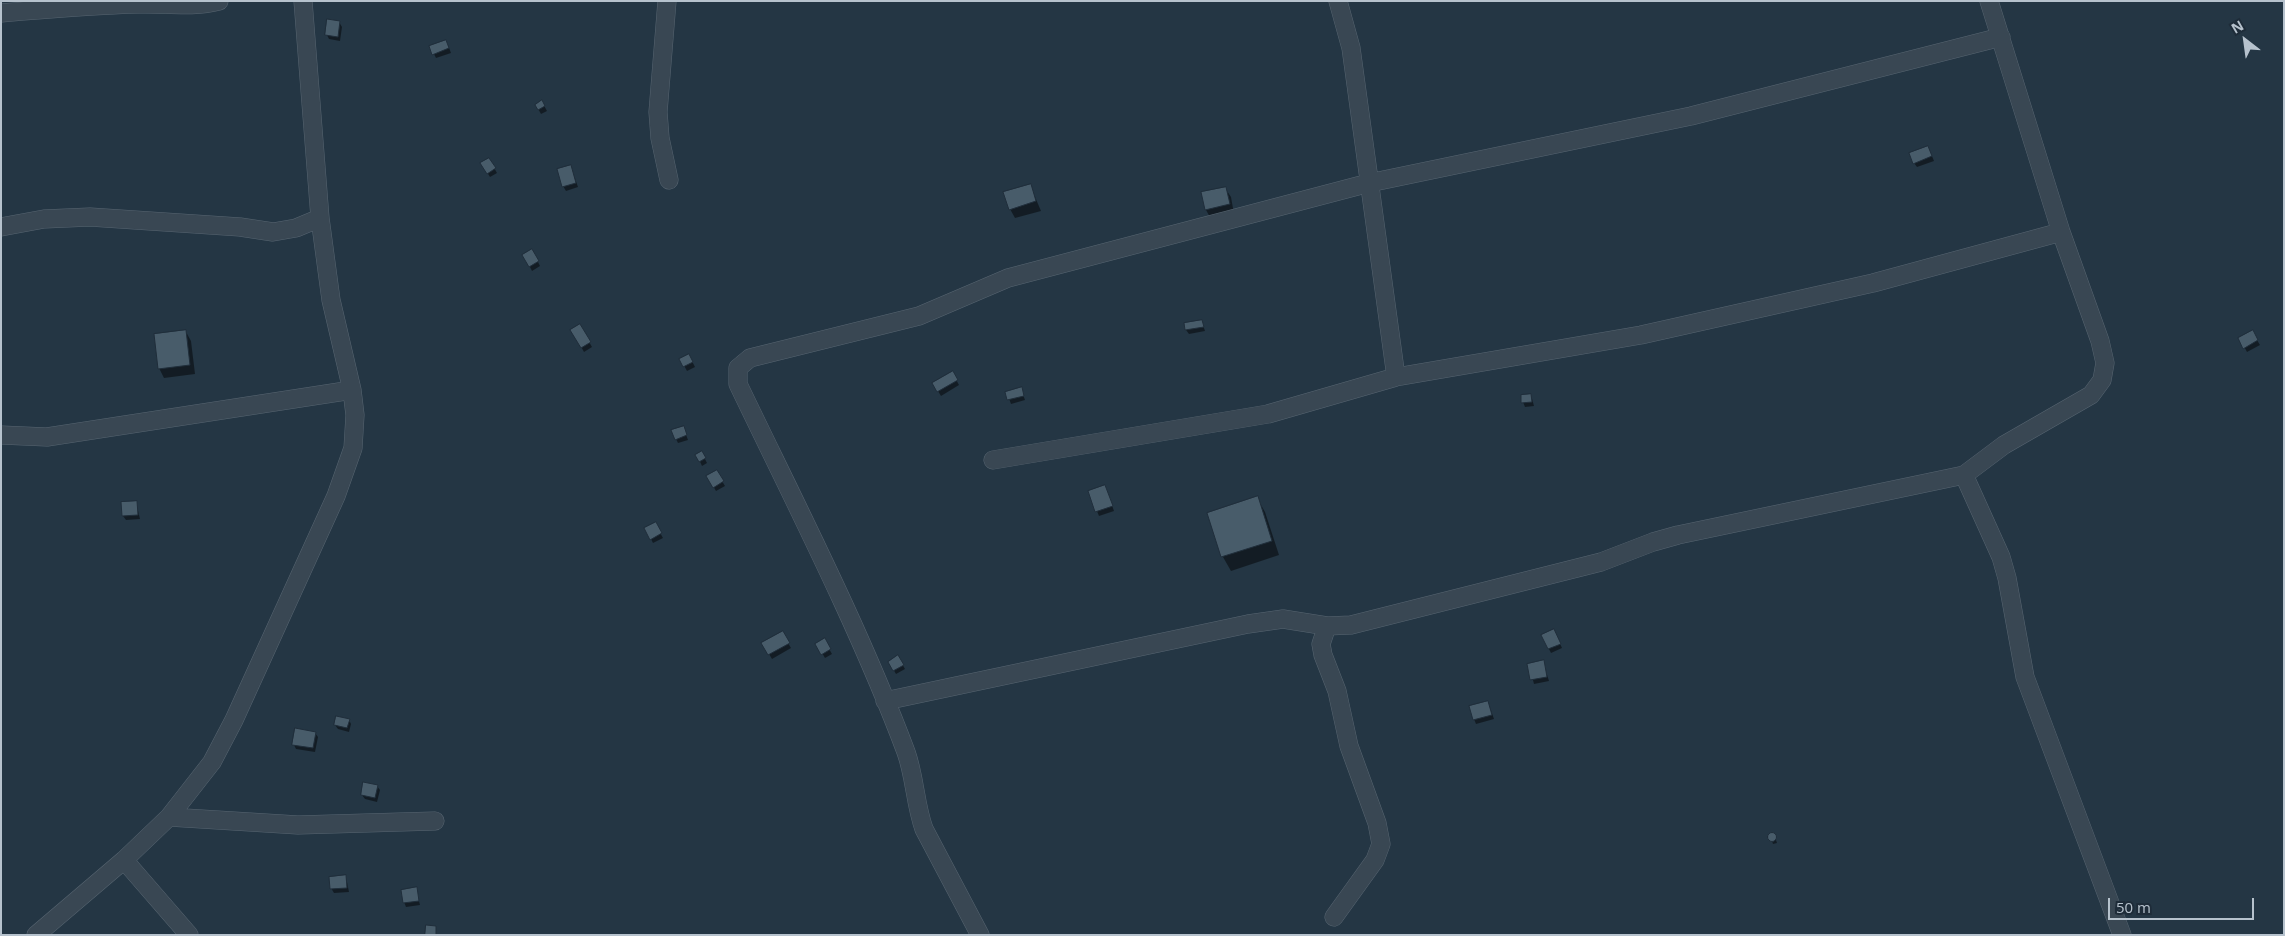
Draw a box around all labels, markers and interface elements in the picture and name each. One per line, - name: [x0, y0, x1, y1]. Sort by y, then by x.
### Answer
- north arrow: [2220, 15, 2270, 65]
- text: N: [2228, 16, 2247, 38]
- scale bar: [2110, 888, 2256, 920]
- text: 50 m: [2116, 897, 2151, 917]

